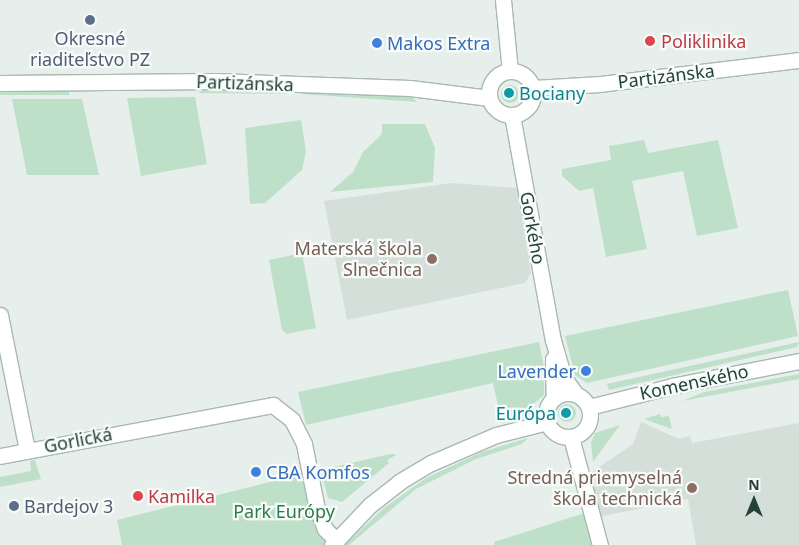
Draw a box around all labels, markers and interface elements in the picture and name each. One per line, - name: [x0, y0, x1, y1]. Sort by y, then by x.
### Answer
- marker: Okresné riaditeľstvo PZ: [84, 14, 96, 26]
- place label: Okresné riaditeľstvo PZ: [30, 28, 150, 70]
- place label: Poliklinika: [661, 30, 746, 52]
- place label: Makos Extra: [387, 32, 490, 54]
- marker: Poliklinika: [643, 34, 657, 48]
- marker: Makos Extra: [371, 37, 383, 49]
- street label: Partizánska: [616, 59, 716, 93]
- street label: Partizánska: [196, 71, 294, 95]
- place label: Bociany: [519, 82, 585, 104]
- marker: Bociany: [503, 87, 515, 99]
- street label: Gorkého: [516, 190, 550, 266]
- place label: Materská škola Slnečnica: [295, 238, 422, 280]
- marker: Materská škola Slnečnica: [426, 253, 438, 265]
- place label: Lavender: [497, 360, 576, 382]
- street label: Komenského: [638, 360, 750, 404]
- marker: Lavender: [580, 365, 592, 377]
- place label: Európa: [496, 402, 556, 424]
- marker: Európa: [560, 407, 572, 419]
- street label: Gorlická: [42, 423, 114, 457]
- place label: CBA Komfos: [266, 461, 370, 483]
- marker: CBA Komfos: [250, 466, 262, 478]
- place label: Stredná priemyselná škola technická: [507, 467, 682, 509]
- north arrow: [729, 475, 779, 525]
- text: N: [748, 475, 760, 494]
- marker: Stredná priemyselná škola technická: [686, 482, 698, 494]
- place label: Kamilka: [148, 485, 215, 507]
- marker: Kamilka: [132, 490, 144, 502]
- place label: Bardejov 3: [24, 495, 113, 517]
- marker: Bardejov 3: [8, 500, 20, 512]
- park label: Park Európy: [233, 500, 335, 522]

